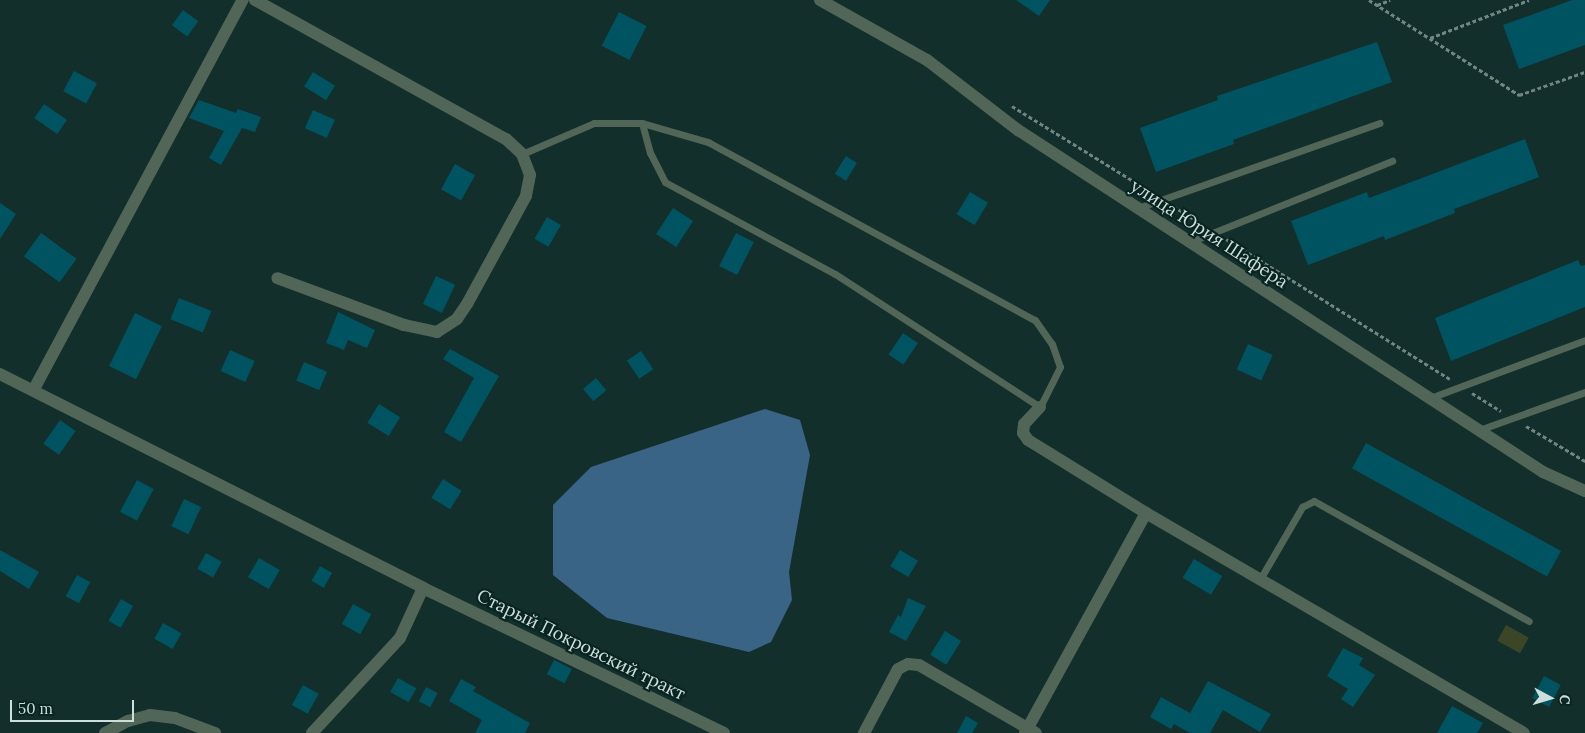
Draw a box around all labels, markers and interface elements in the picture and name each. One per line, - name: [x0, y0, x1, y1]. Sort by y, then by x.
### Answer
- street label: улица Юрия Шафера: [1126, 175, 1292, 293]
- street label: Старый Покровский тракт: [473, 585, 689, 705]
- north arrow: [1525, 673, 1575, 723]
- scale bar: [12, 690, 136, 722]
- text: С: [1555, 694, 1574, 705]
- text: 50 m: [18, 699, 53, 718]

